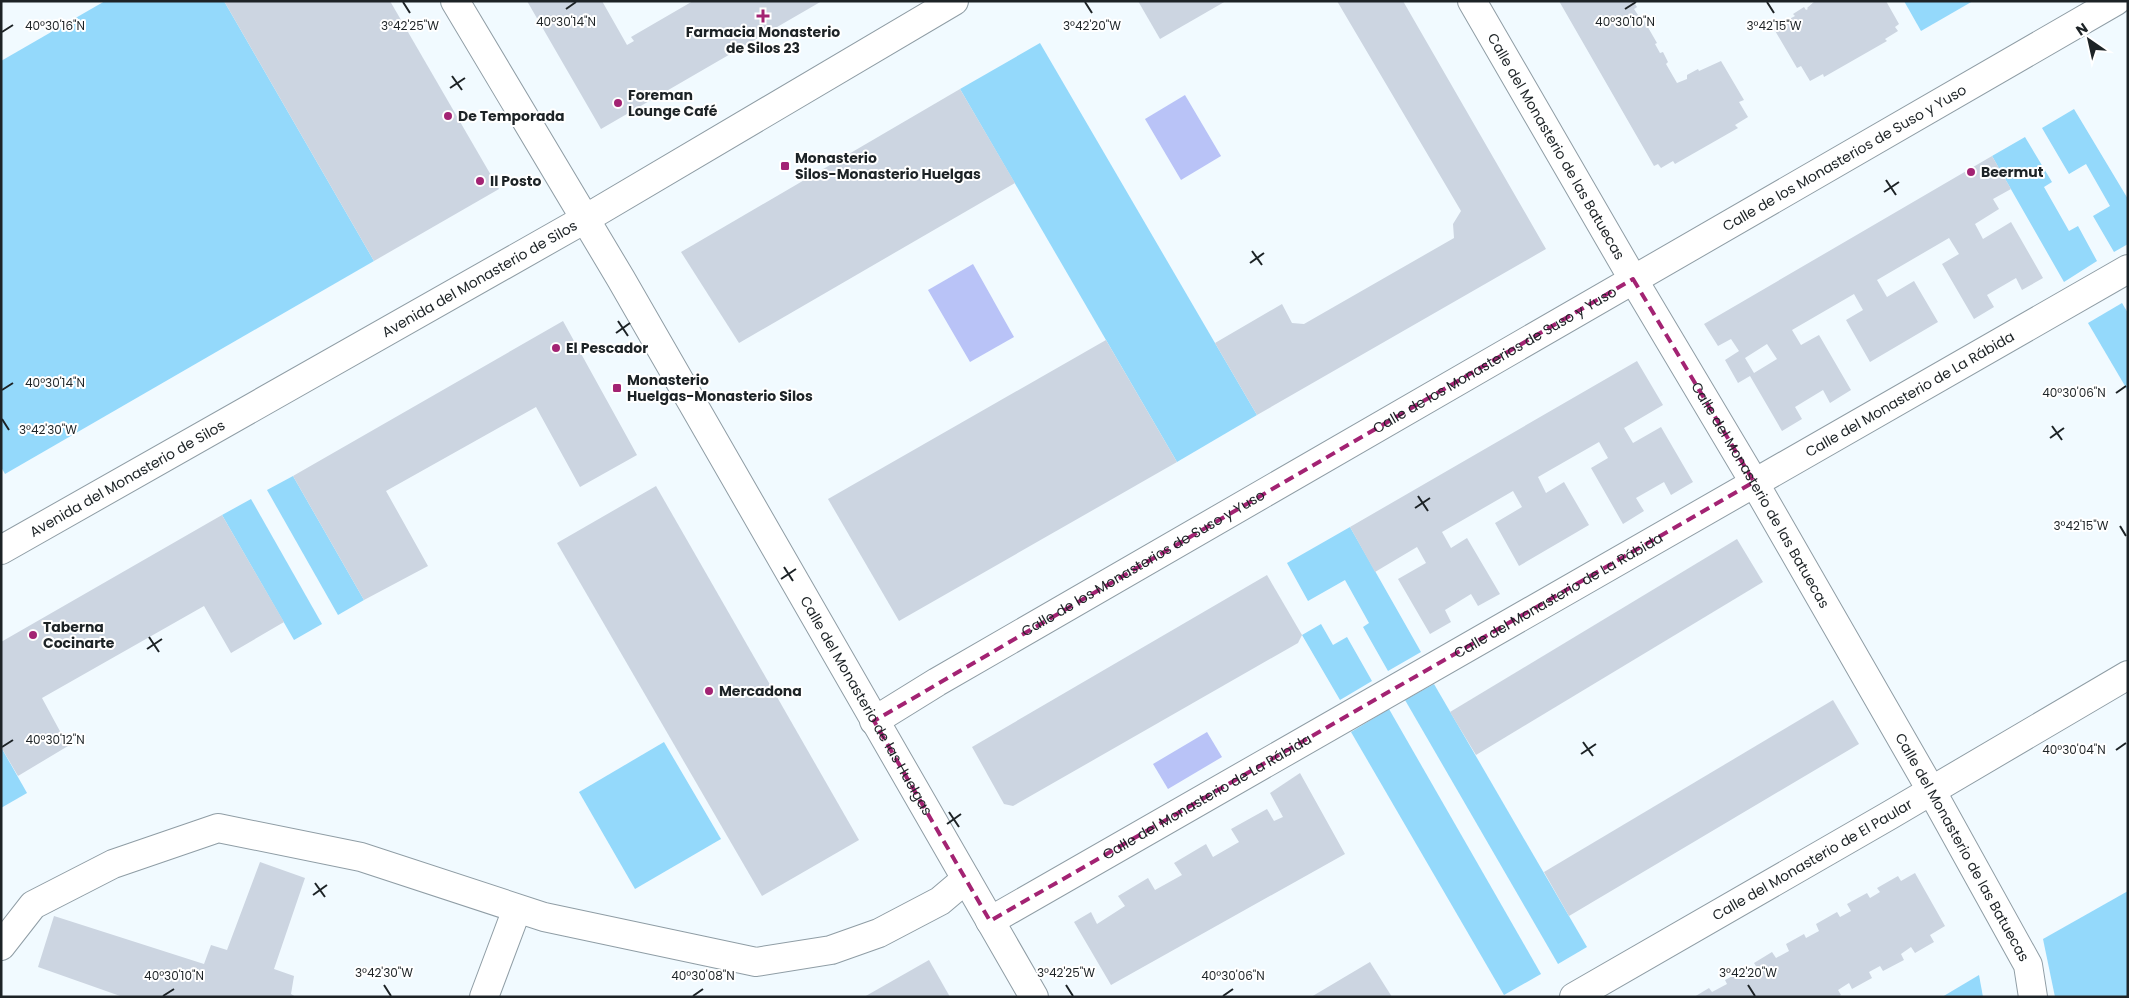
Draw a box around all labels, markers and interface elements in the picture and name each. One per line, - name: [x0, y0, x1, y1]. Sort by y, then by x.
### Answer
- marker: Farmacia Monasterio de Silos 23: [757, 10, 769, 22]
- text: 40°30'14"N: [536, 13, 596, 30]
- text: 40°30'10"N: [1595, 13, 1655, 30]
- north arrow: [2064, 15, 2114, 65]
- text: 40°30'16"N: [25, 17, 85, 34]
- text: 3°42'25"W: [381, 17, 439, 34]
- text: 3°42'20"W: [1063, 17, 1121, 34]
- text: 3°42'15"W: [1747, 17, 1802, 34]
- text: N: [2072, 18, 2092, 40]
- place label: Farmacia Monasterio de Silos 23: [686, 22, 840, 58]
- street label: Calle del Monasterio de las Batuecas: [1483, 29, 1630, 263]
- street label: Calle de los Monasterios de Suso y Yuso: [1719, 80, 1970, 236]
- place label: Foreman Lounge Café: [628, 85, 718, 121]
- marker: Foreman Lounge Café: [612, 97, 624, 109]
- place label: De Temporada: [458, 106, 564, 126]
- marker: De Temporada: [442, 110, 454, 122]
- place label: Monasterio Silos-Monasterio Huelgas: [795, 148, 981, 184]
- marker: Monasterio Silos-Monasterio Huelgas: [779, 160, 791, 172]
- place label: Beermut: [1981, 162, 2044, 182]
- marker: Beermut: [1965, 166, 1977, 178]
- place label: Il Posto: [490, 171, 541, 191]
- marker: Il Posto: [474, 175, 486, 187]
- street label: Avenida del Monasterio de Silos: [378, 215, 581, 342]
- street label: Calle de los Monasterios de Suso y Yuso: [1369, 282, 1620, 438]
- street label: Calle del Monasterio de La Rábida: [1802, 326, 2018, 462]
- place label: El Pescador: [566, 338, 648, 358]
- marker: El Pescador: [550, 342, 562, 354]
- place label: Monasterio Huelgas-Monasterio Silos: [627, 370, 813, 406]
- text: 40°30'14"N: [25, 374, 85, 391]
- street label: Calle del Monasterio de las Batuecas: [1686, 378, 1834, 612]
- marker: Monasterio Huelgas-Monasterio Silos: [611, 382, 623, 394]
- text: 40°30'06"N: [2042, 384, 2106, 401]
- street label: Avenida del Monasterio de Silos: [26, 415, 229, 542]
- text: 3°42'30"W: [19, 421, 77, 438]
- street label: Calle de los Monasterios de Suso y Yuso: [1017, 485, 1269, 641]
- text: 3°42'15"W: [2054, 517, 2109, 534]
- street label: Calle del Monasterio de La Rábida: [1450, 528, 1667, 663]
- street label: Calle del Monasterio de las Huelgas: [795, 592, 937, 819]
- place label: Taberna Cocinarte: [43, 617, 115, 653]
- marker: Taberna Cocinarte: [27, 629, 39, 641]
- place label: Mercadona: [719, 681, 802, 701]
- marker: Mercadona: [703, 685, 715, 697]
- street label: Calle del Monasterio de La Rábida: [1099, 729, 1315, 865]
- street label: Calle del Monasterio de las Batuecas: [1890, 729, 2034, 965]
- text: 40°30'12"N: [25, 731, 85, 748]
- text: 40°30'04"N: [2042, 741, 2106, 758]
- street label: Calle del Monasterio de El Paular: [1709, 794, 1916, 925]
- text: 3°42'30"W: [355, 964, 413, 981]
- text: 3°42'25"W: [1037, 964, 1095, 981]
- text: 3°42'20"W: [1719, 964, 1777, 981]
- text: 40°30'10"N: [144, 967, 204, 984]
- text: 40°30'08"N: [671, 967, 735, 984]
- text: 40°30'06"N: [1201, 967, 1265, 984]

